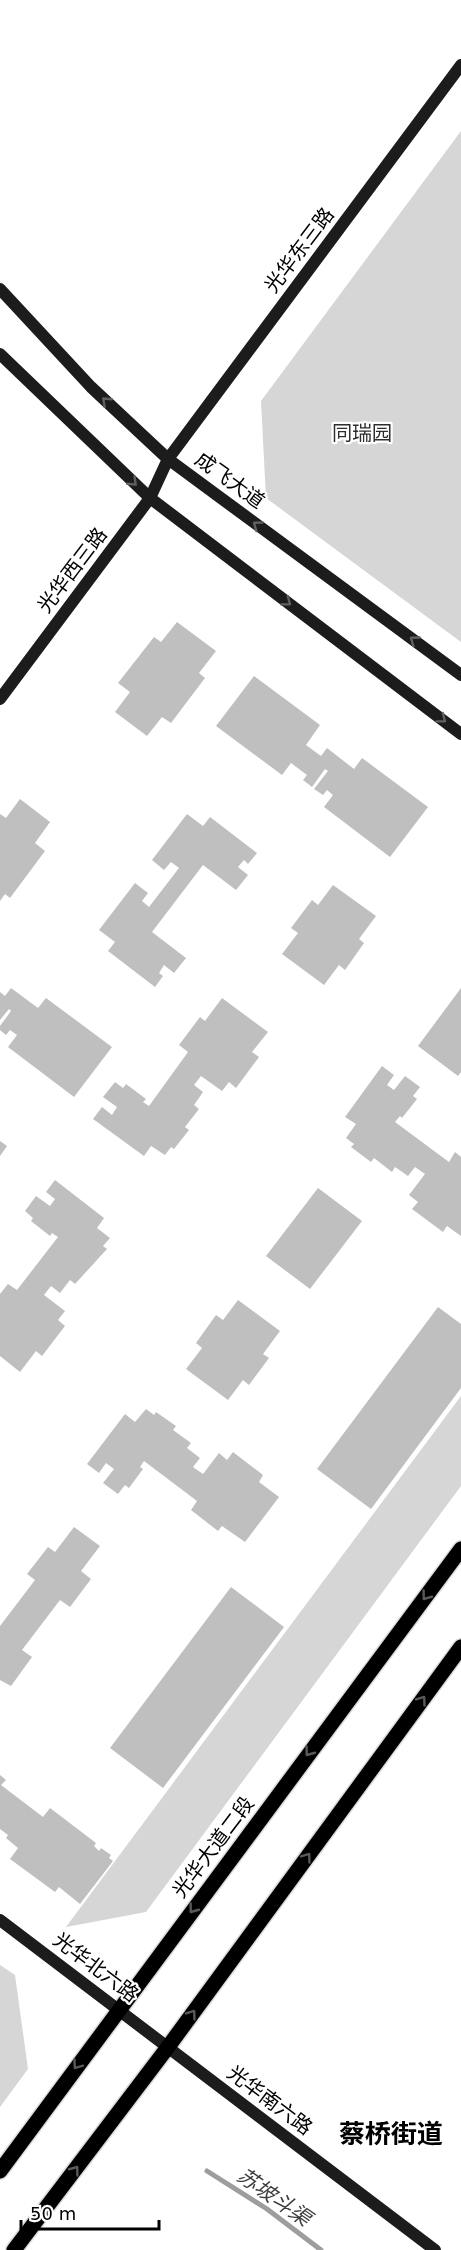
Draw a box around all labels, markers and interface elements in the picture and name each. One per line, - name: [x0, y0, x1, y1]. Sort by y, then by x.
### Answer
- street label: 光华东三路: [259, 203, 339, 297]
- one-way arrow: [103, 397, 113, 408]
- park label: 同瑞园: [332, 421, 392, 445]
- street label: 成飞大道: [191, 447, 269, 513]
- one-way arrow: [126, 474, 137, 485]
- one-way arrow: [253, 521, 264, 532]
- street label: 光华西三路: [32, 523, 112, 617]
- one-way arrow: [280, 594, 291, 605]
- one-way arrow: [410, 637, 421, 648]
- one-way arrow: [436, 712, 447, 723]
- one-way arrow: [422, 1589, 433, 1600]
- one-way arrow: [415, 1695, 426, 1706]
- one-way arrow: [306, 1746, 317, 1757]
- street label: 光华大道二段: [167, 1792, 259, 1902]
- one-way arrow: [300, 1852, 311, 1863]
- one-way arrow: [189, 1902, 200, 1913]
- street label: 光华北六路: [49, 1927, 143, 2007]
- one-way arrow: [185, 2010, 196, 2021]
- one-way arrow: [73, 2059, 84, 2070]
- street label: 光华南六路: [223, 2060, 317, 2140]
- district label: 蔡桥街道: [339, 2119, 443, 2149]
- water label: 苏坡斗渠: [233, 2163, 318, 2233]
- one-way arrow: [67, 2165, 78, 2176]
- scale bar: [21, 2193, 159, 2231]
- text: 50 m: [30, 2203, 76, 2224]

